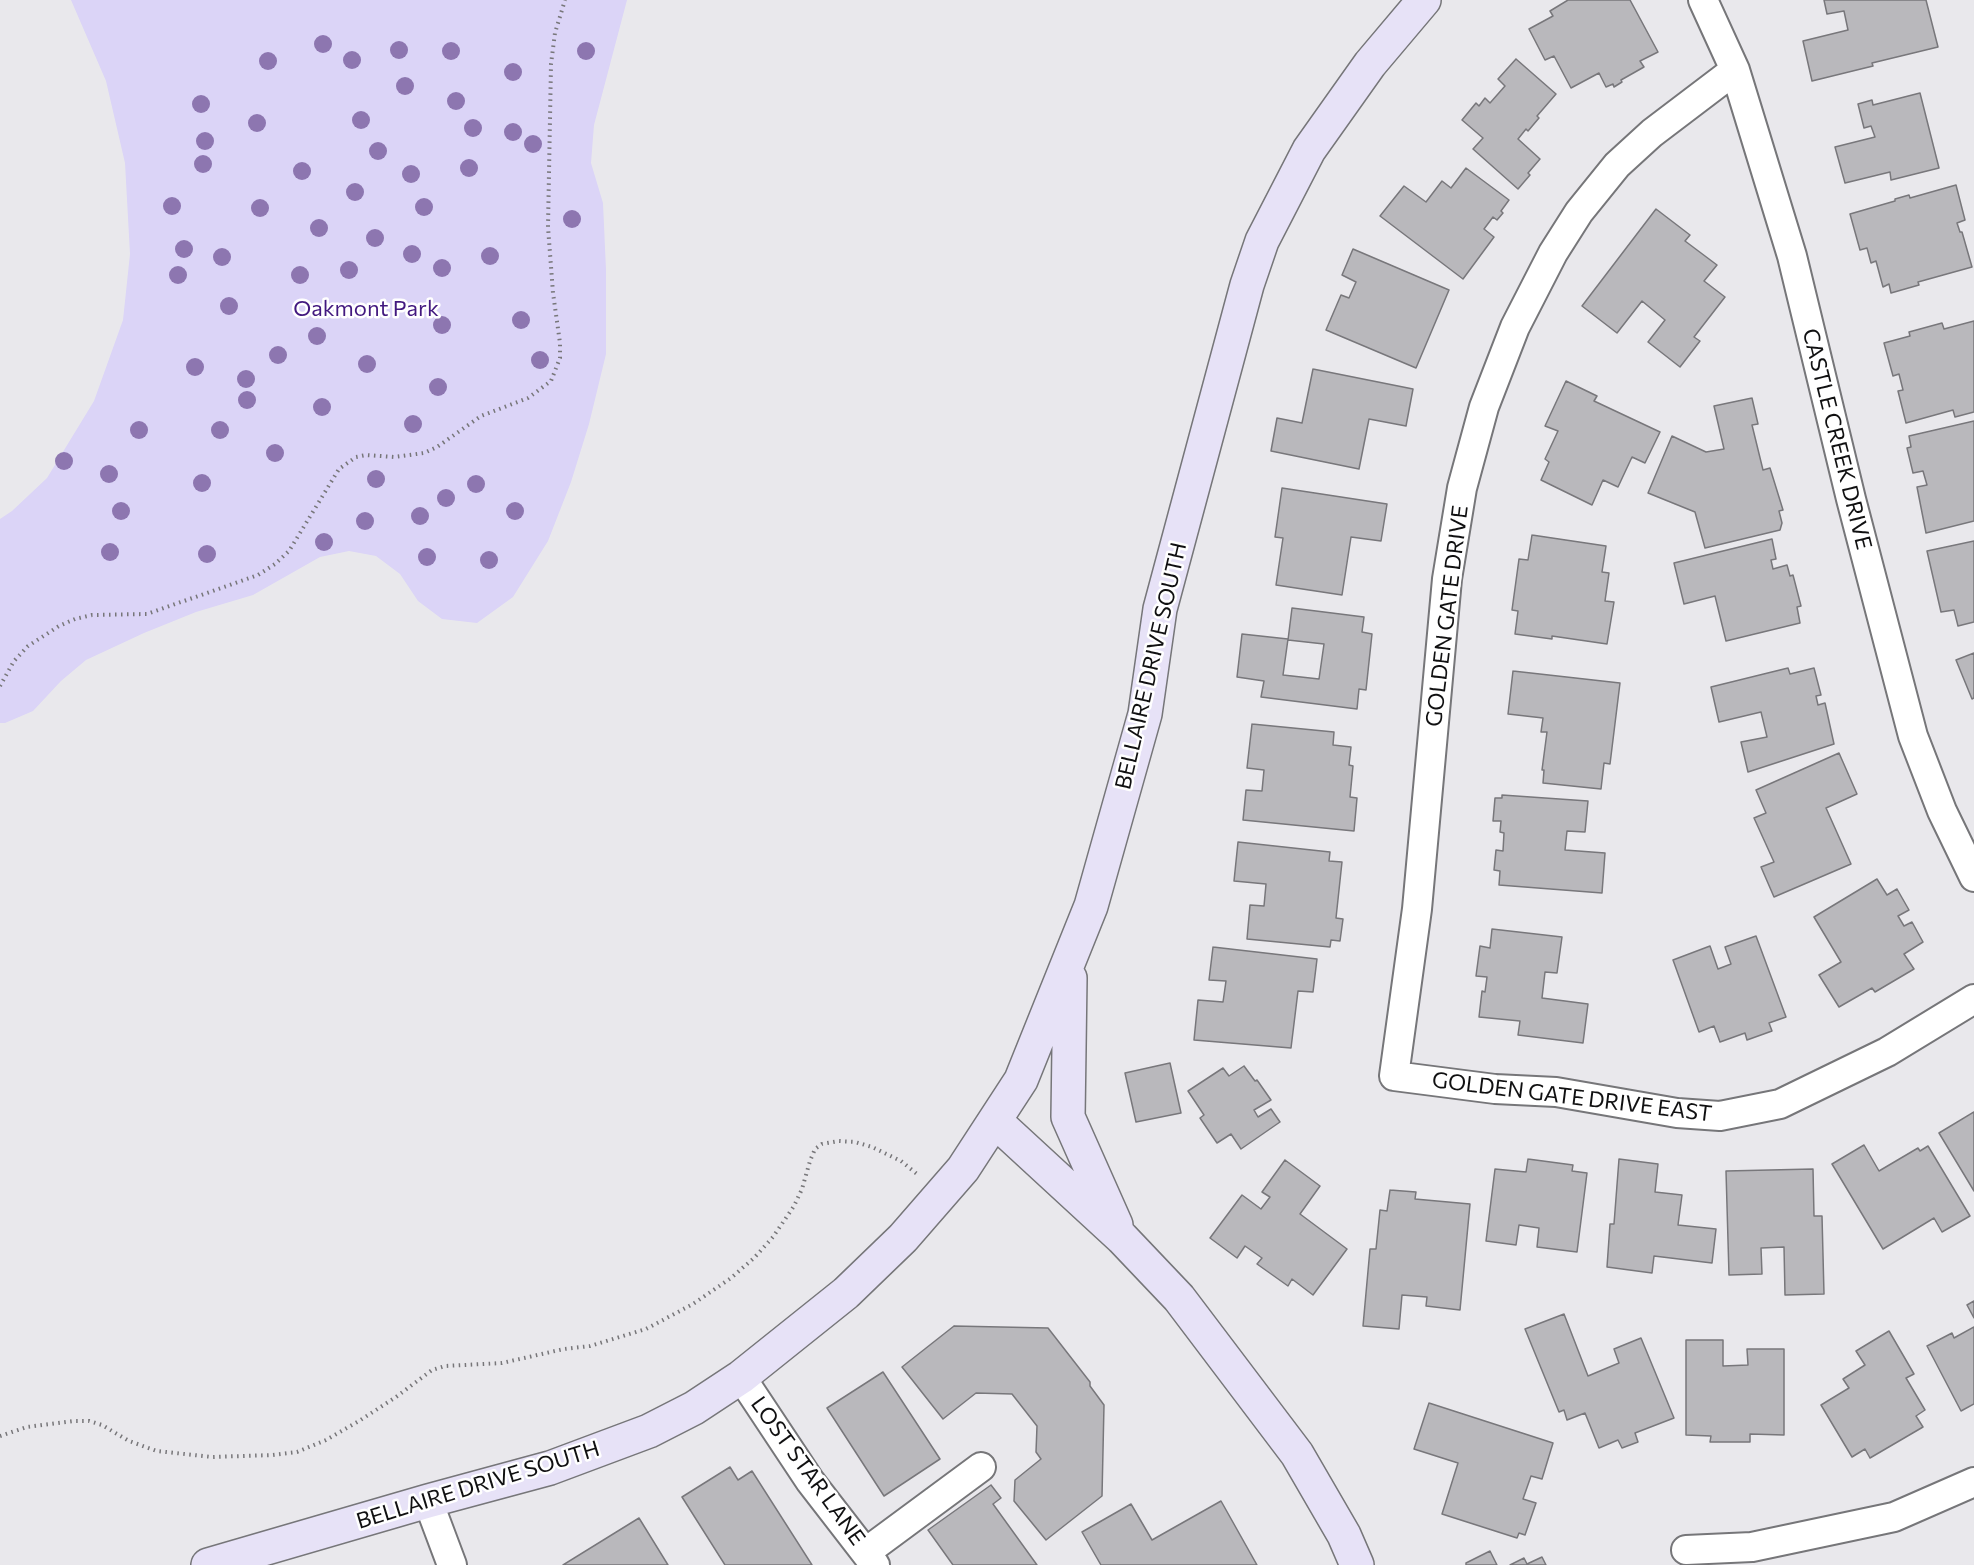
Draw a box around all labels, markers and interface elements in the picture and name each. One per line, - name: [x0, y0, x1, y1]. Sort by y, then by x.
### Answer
- park label: Oakmont Park: [293, 296, 439, 322]
- street label: CASTLE CREEK DRIVE: [1797, 326, 1877, 552]
- street label: GOLDEN GATE DRIVE: [1420, 504, 1474, 728]
- street label: BELLAIRE DRIVE SOUTH: [1110, 540, 1192, 792]
- street label: GOLDEN GATE DRIVE EAST: [1430, 1067, 1714, 1127]
- street label: LOST STAR LANE: [745, 1391, 871, 1551]
- street label: BELLAIRE DRIVE SOUTH: [353, 1435, 603, 1535]

